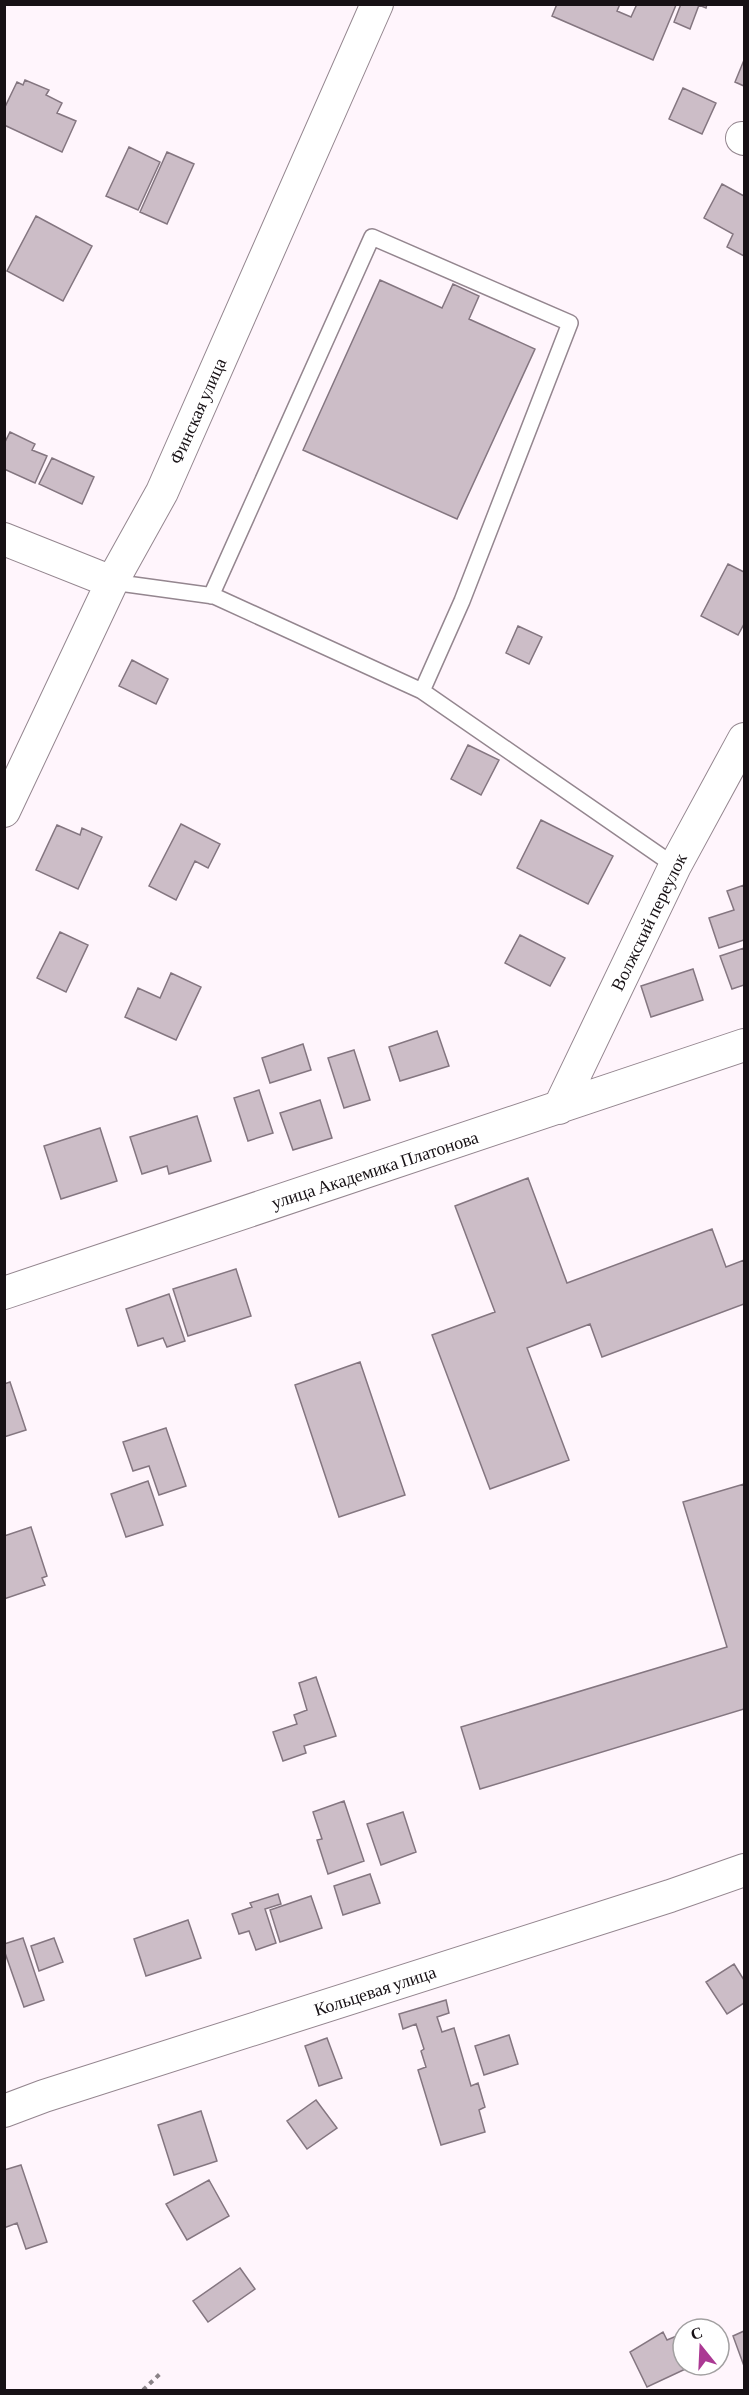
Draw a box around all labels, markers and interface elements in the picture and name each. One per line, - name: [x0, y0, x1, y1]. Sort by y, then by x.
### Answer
- street label: Финская улица: [166, 355, 230, 467]
- street label: Волжский переулок: [607, 850, 691, 994]
- street label: улица Академика Платонова: [269, 1127, 481, 1213]
- street label: Кольцевая улица: [311, 1962, 439, 2020]
- north arrow: [671, 2317, 731, 2377]
- text: С: [688, 2323, 705, 2343]

